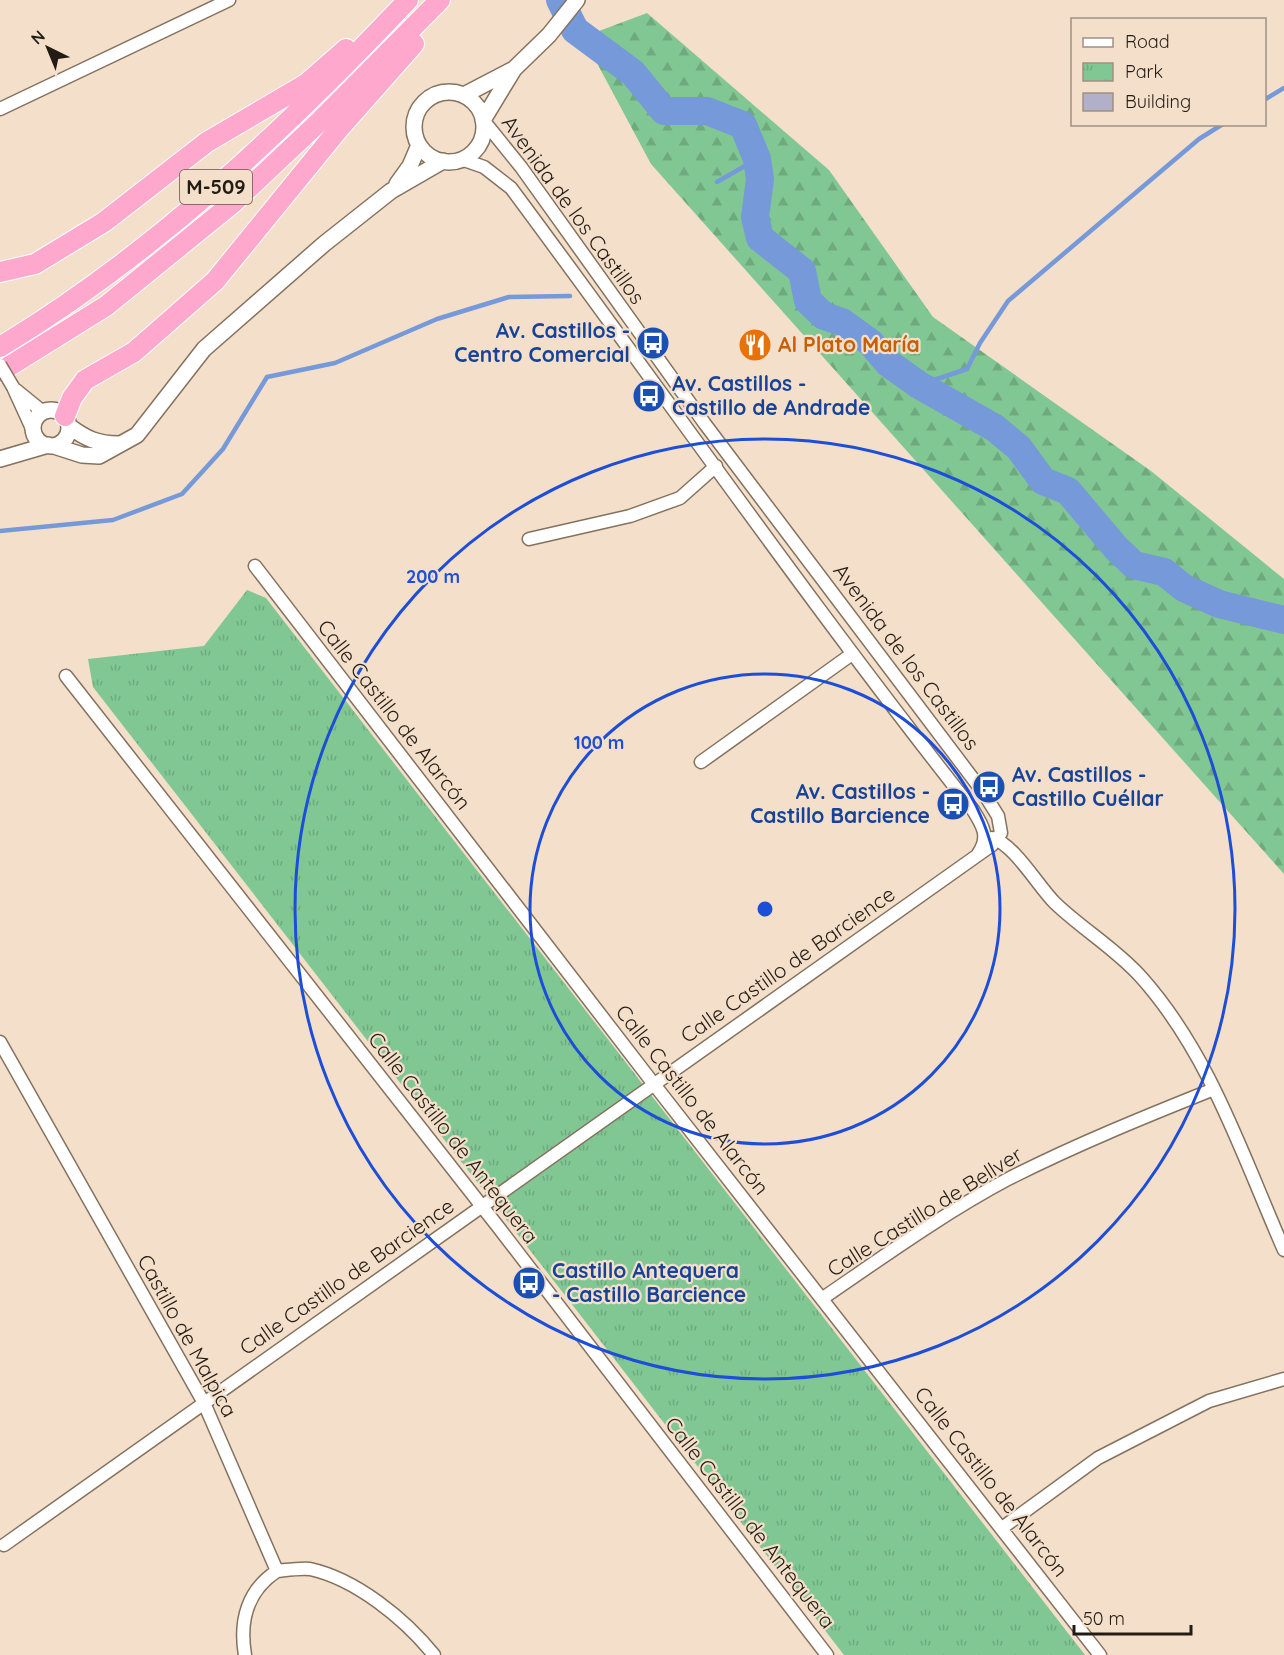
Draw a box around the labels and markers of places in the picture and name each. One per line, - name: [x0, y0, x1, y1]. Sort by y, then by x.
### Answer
- place label: Av. Castillos - Centro Comercial: [454, 317, 630, 367]
- bus stop icon: Av. Castillos - Centro Comercial: [635, 325, 671, 361]
- restaurant icon: Al Plato María: [737, 327, 773, 363]
- place label: Al Plato María: [778, 331, 920, 357]
- place label: Av. Castillos - Castillo de Andrade: [672, 370, 870, 420]
- bus stop icon: Av. Castillos - Castillo de Andrade: [631, 378, 667, 414]
- place label: Av. Castillos - Castillo Cuéllar: [1012, 761, 1164, 811]
- bus stop icon: Av. Castillos - Castillo Cuéllar: [971, 769, 1007, 805]
- place label: Av. Castillos - Castillo Barcience: [750, 778, 930, 828]
- bus stop icon: Av. Castillos - Castillo Barcience: [935, 786, 971, 822]
- centre of rings: [755, 899, 775, 919]
- place label: Castillo Antequera - Castillo Barcience: [552, 1257, 746, 1307]
- bus stop icon: Castillo Antequera - Castillo Barcience: [511, 1265, 547, 1301]

